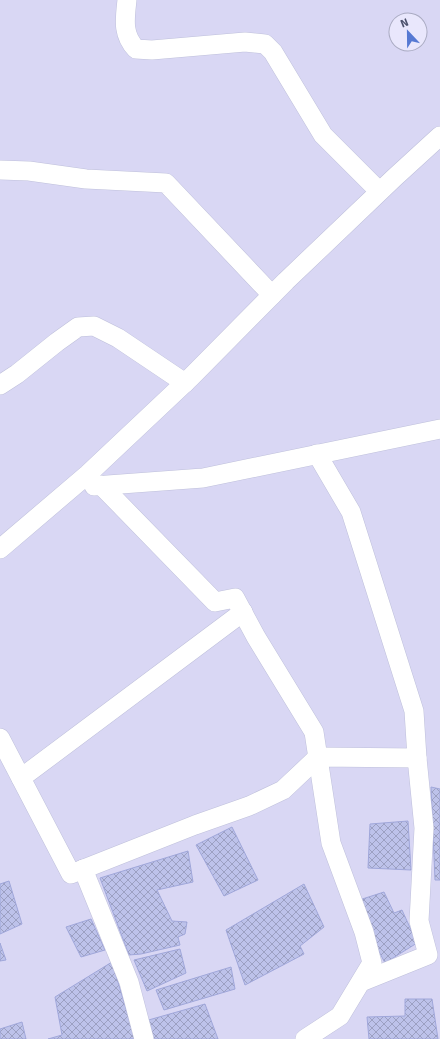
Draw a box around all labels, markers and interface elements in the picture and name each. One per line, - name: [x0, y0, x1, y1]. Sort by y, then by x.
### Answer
- north arrow: [388, 12, 428, 52]
- text: N: [398, 16, 410, 31]

